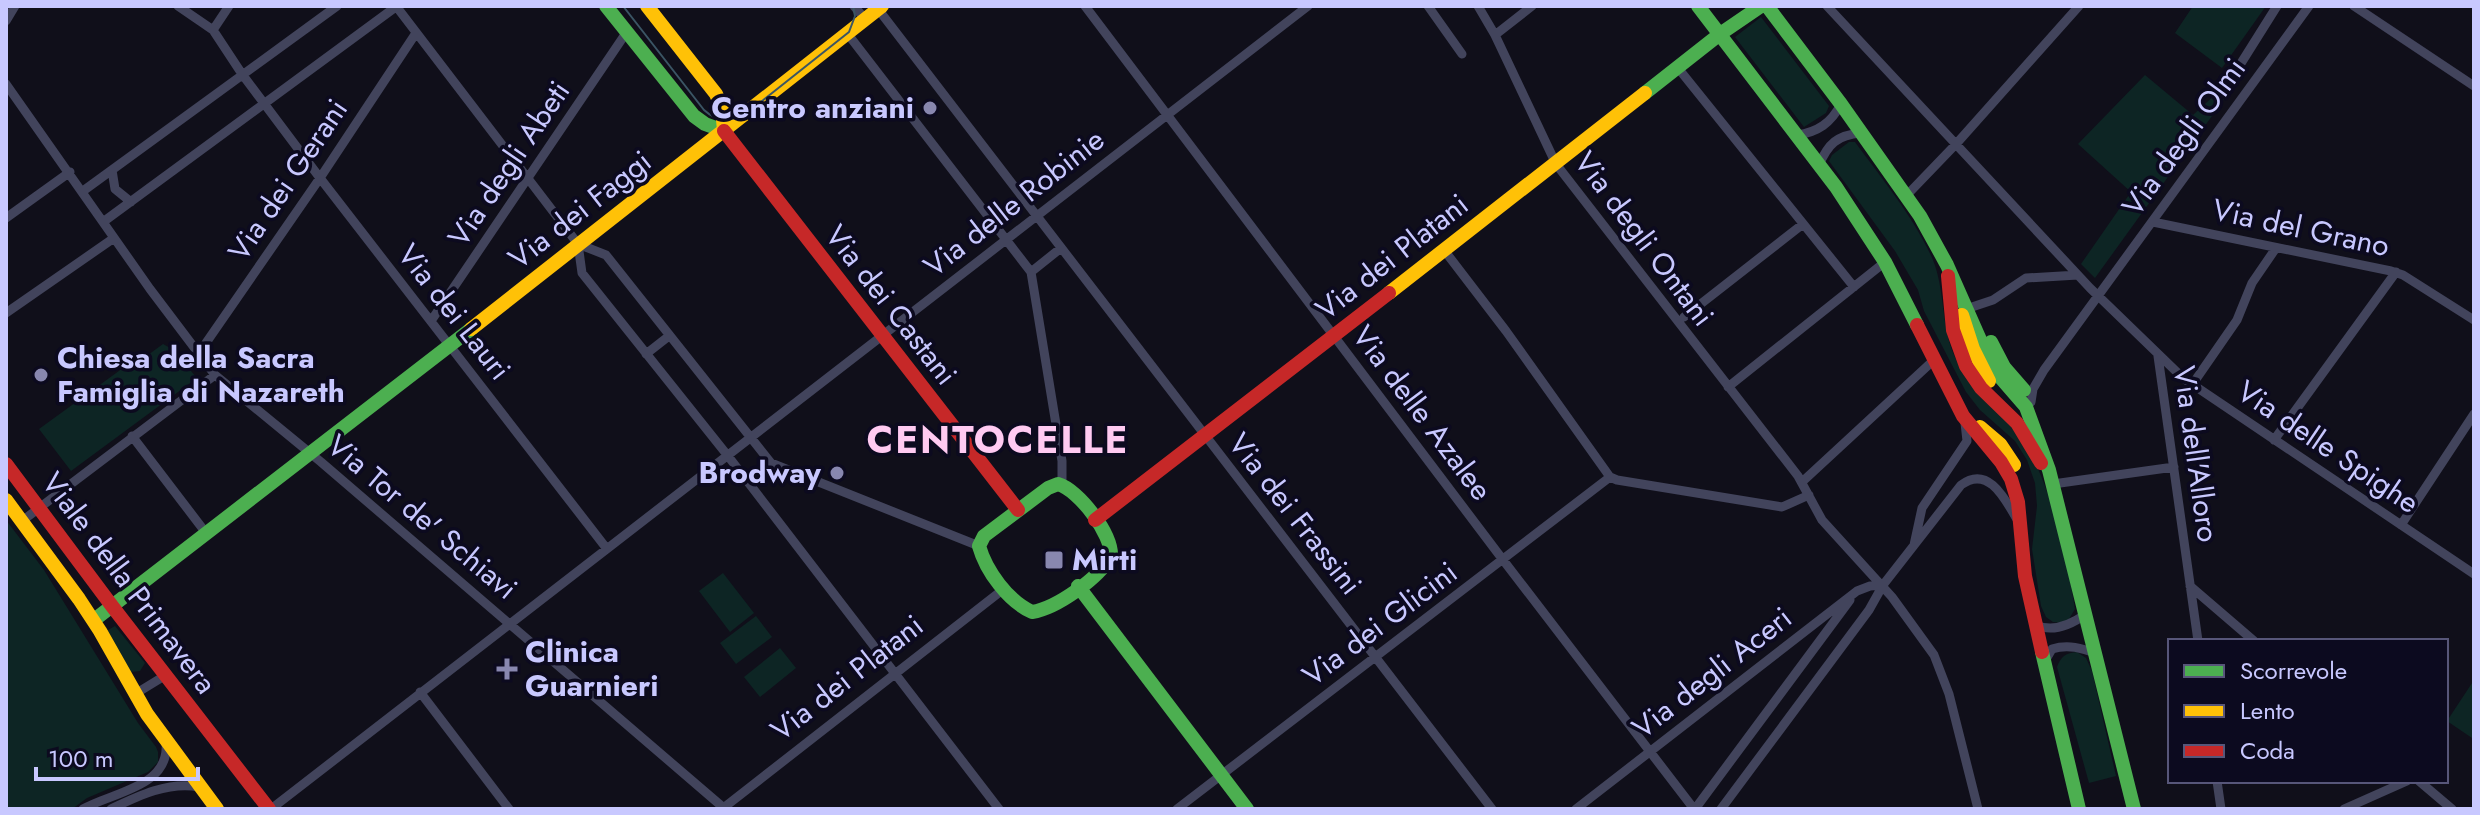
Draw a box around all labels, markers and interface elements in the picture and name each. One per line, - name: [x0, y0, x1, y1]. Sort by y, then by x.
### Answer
- street label: Via degli Olmi: [2111, 49, 2256, 225]
- street label: Via degli Abeti: [437, 72, 580, 255]
- place label: Centro anziani: [711, 86, 914, 129]
- street label: Via dei Gerani: [217, 90, 358, 269]
- marker: Centro anziani: [921, 99, 939, 117]
- street label: Via delle Robinie: [914, 118, 1113, 287]
- street label: Via dei Faggi: [499, 140, 660, 279]
- street label: Via degli Ontani: [1564, 142, 1724, 335]
- street label: Via dei Platani: [1306, 183, 1477, 330]
- street label: Via del Grano: [2209, 188, 2393, 267]
- street label: Via dei Castani: [815, 216, 968, 394]
- street label: Via dei Lauri: [388, 235, 521, 389]
- street label: Via delle Azalee: [1342, 316, 1503, 509]
- place label: Chiesa della Sacra Famiglia di Nazareth: [57, 336, 345, 413]
- street label: Via dell'Alloro: [2163, 363, 2230, 545]
- marker: Chiesa della Sacra Famiglia di Nazareth: [32, 366, 50, 384]
- street label: Via delle Spighe: [2229, 370, 2428, 524]
- district label: CENTOCELLE: [867, 412, 1129, 467]
- street label: Via Tor de' Schiavi: [318, 424, 527, 609]
- street label: Via dei Frassini: [1218, 424, 1372, 604]
- place label: Brodway: [699, 451, 821, 494]
- street label: Viale della Primavera: [32, 463, 227, 703]
- marker: Brodway: [828, 464, 846, 482]
- place label: Mirti: [1072, 538, 1137, 581]
- marker: Mirti: [1043, 549, 1065, 571]
- street label: Via dei Glicini: [1293, 551, 1466, 696]
- street label: Via degli Aceri: [1623, 597, 1801, 749]
- street label: Via dei Platani: [761, 604, 932, 751]
- place label: Clinica Guarnieri: [525, 630, 659, 707]
- legend: [2168, 639, 2448, 783]
- text: Scorrevole: [2240, 653, 2347, 688]
- marker: Clinica Guarnieri: [496, 658, 518, 680]
- text: Lento: [2240, 693, 2295, 728]
- scale bar: [36, 731, 198, 781]
- text: Coda: [2240, 733, 2295, 768]
- text: 100 m: [48, 741, 114, 776]

